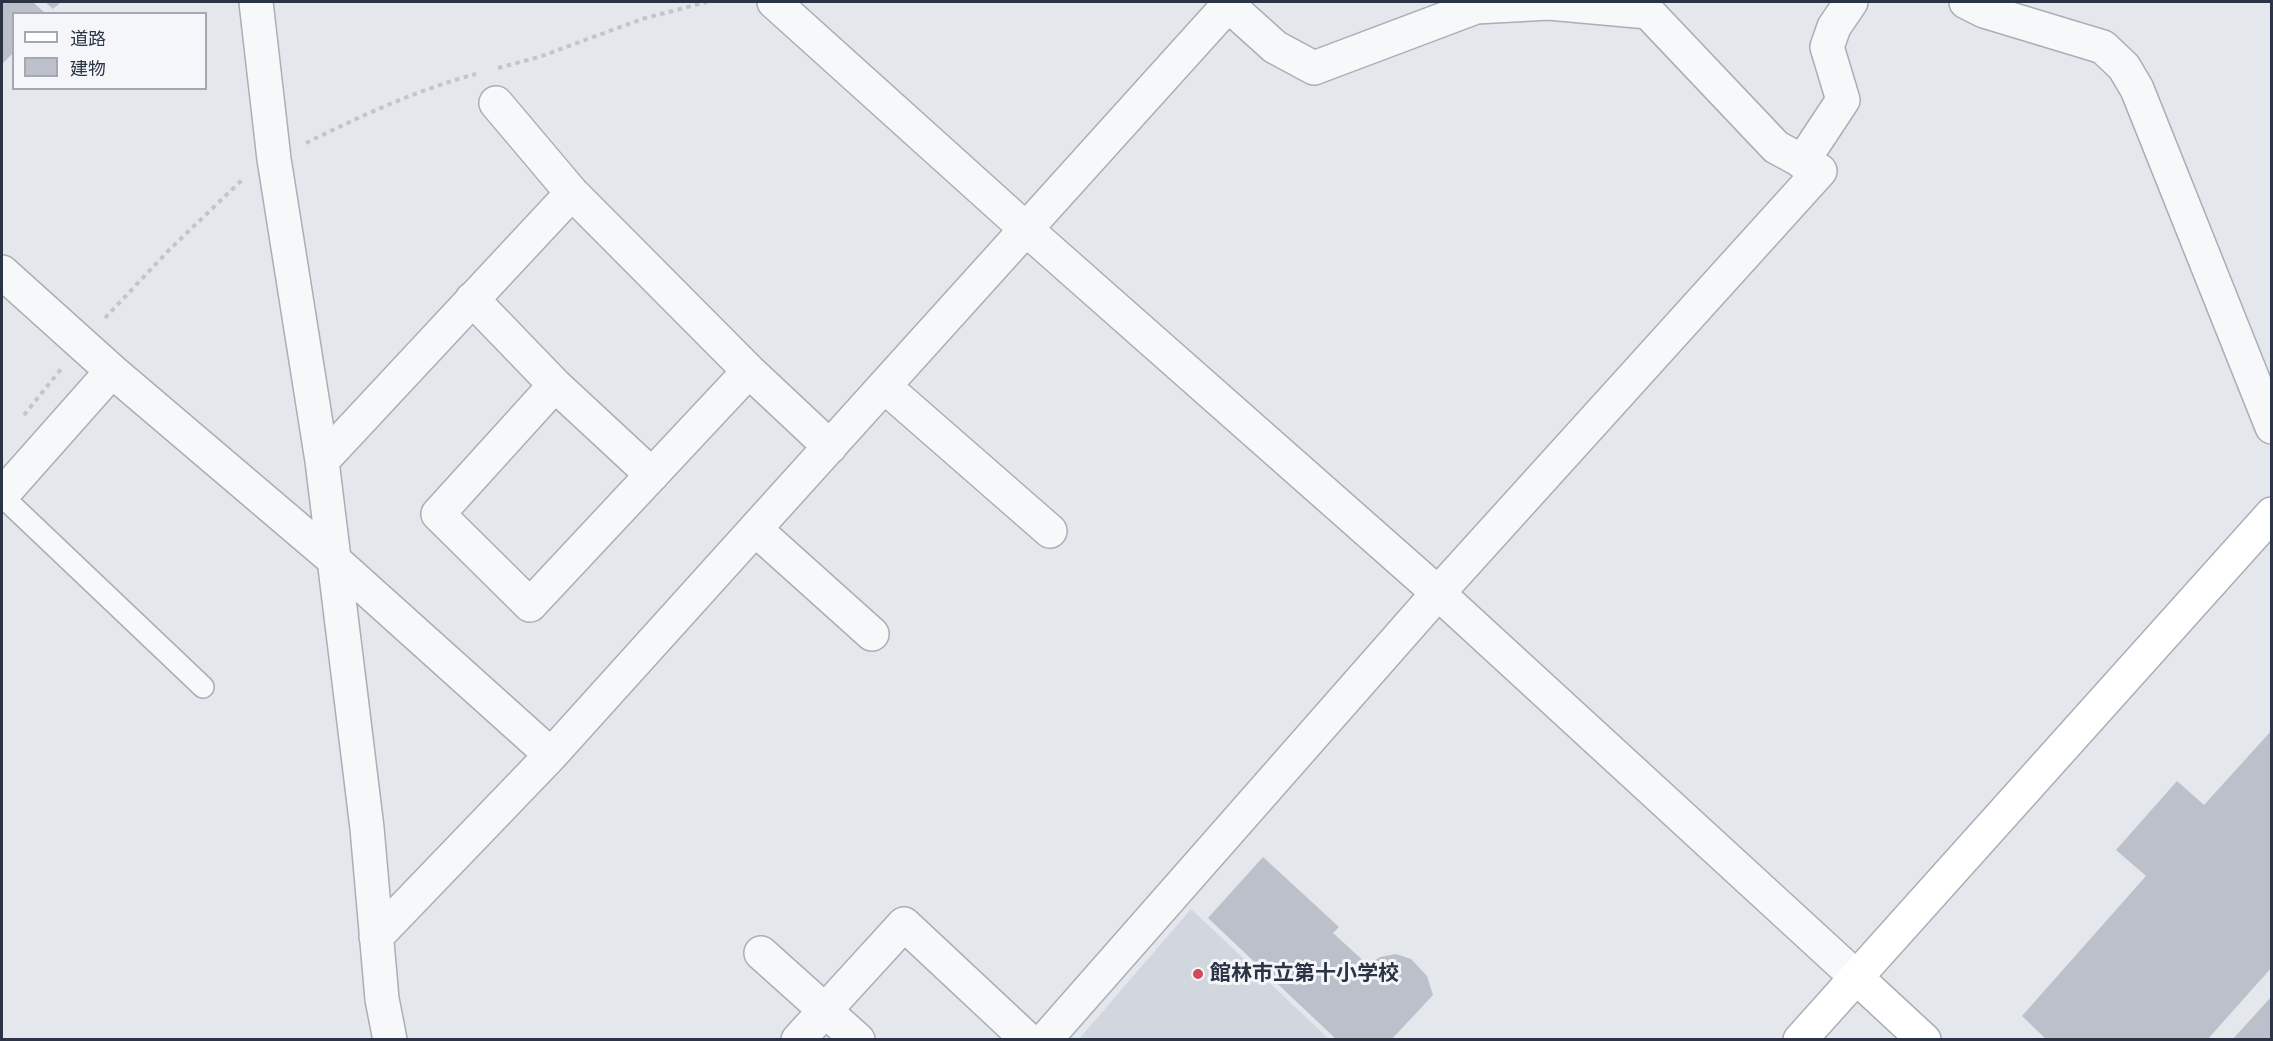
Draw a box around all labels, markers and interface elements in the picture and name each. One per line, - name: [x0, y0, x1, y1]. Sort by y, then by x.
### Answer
- legend: [12, 12, 207, 90]
- text: 道路: [70, 27, 106, 50]
- text: 建物: [70, 57, 106, 80]
- place label: 館林市立第十小学校: [1210, 961, 1399, 987]
- marker: 館林市立第十小学校: [1191, 967, 1205, 981]

